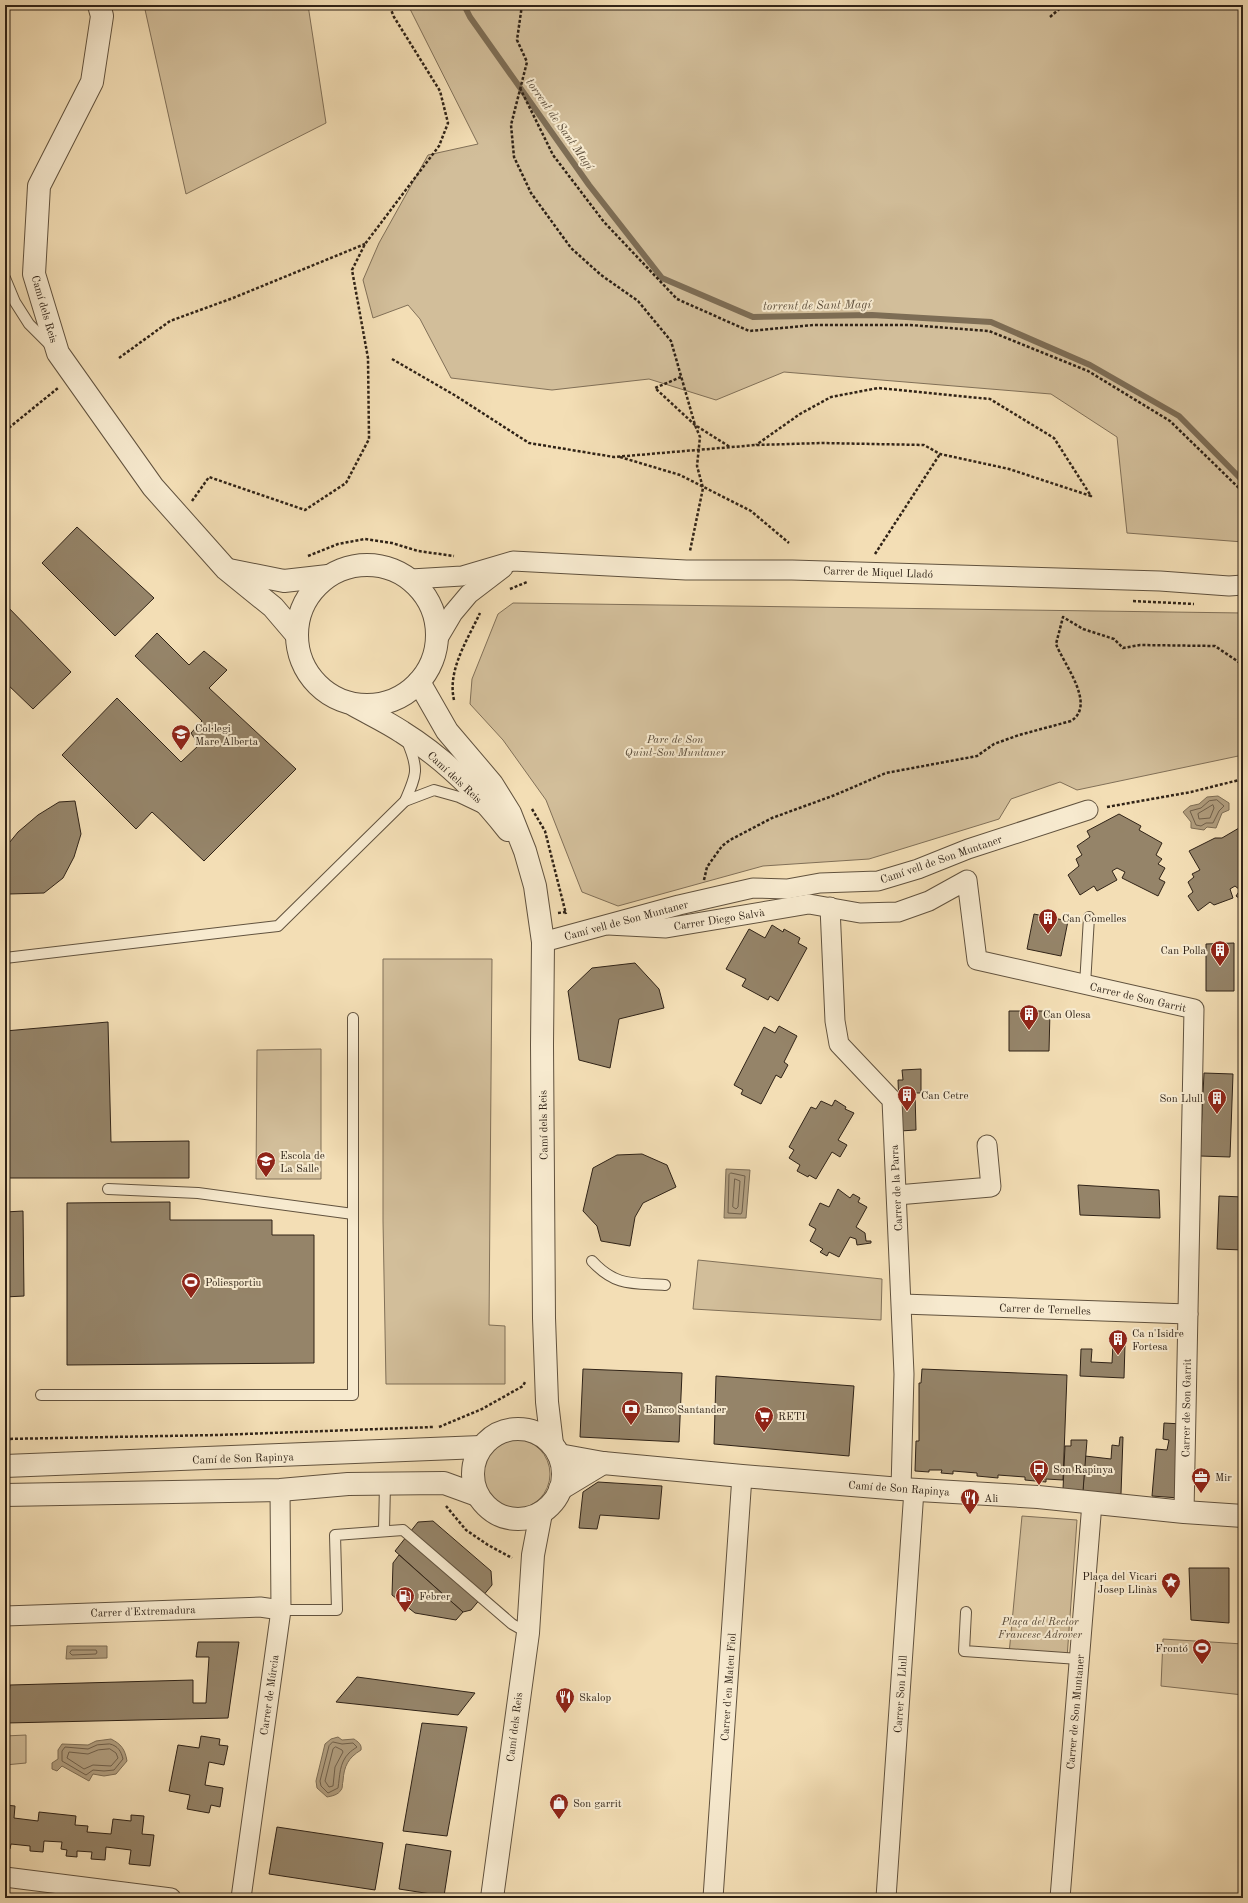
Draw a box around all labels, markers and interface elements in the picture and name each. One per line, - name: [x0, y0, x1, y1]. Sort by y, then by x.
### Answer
- water label: torrent de Sant Magí: [523, 77, 596, 173]
- street label: Camí dels Reis: [29, 274, 59, 345]
- water label: torrent de Sant Magí: [763, 299, 872, 313]
- street label: Carrer de Miquel Lladó: [823, 566, 933, 581]
- school or university icon: Col·legi Mare Alberta: [170, 723, 192, 751]
- place label: Col·legi Mare Alberta: [195, 724, 259, 748]
- park label: Parc de Son Quint-Son Muntaner: [625, 735, 725, 759]
- street label: Camí dels Reis: [425, 750, 483, 806]
- street label: Camí vell de Son Muntaner: [879, 834, 1004, 886]
- street label: Camí vell de Son Muntaner: [563, 899, 690, 943]
- building icon: Can Comelles: [1037, 907, 1059, 935]
- street label: Carrer Diego Salvà: [673, 908, 766, 933]
- place label: Can Comelles: [1062, 914, 1126, 925]
- building icon: Can Polla: [1209, 939, 1231, 967]
- place label: Can Polla: [1160, 946, 1207, 957]
- street label: Carrer de Son Garrit: [1088, 982, 1187, 1015]
- building icon: Can Olesa: [1018, 1003, 1040, 1031]
- place label: Can Olesa: [1043, 1010, 1091, 1021]
- building icon: Can Cetre: [896, 1084, 918, 1112]
- building icon: Son Llull: [1206, 1087, 1228, 1115]
- street label: Camí dels Reis: [538, 1090, 551, 1160]
- place label: Can Cetre: [921, 1091, 969, 1102]
- place label: Son Llull: [1160, 1094, 1203, 1105]
- street label: Carrer de la Parra: [890, 1144, 905, 1232]
- school or university icon: Escola de La Salle: [255, 1150, 277, 1178]
- place label: Escola de La Salle: [280, 1151, 325, 1175]
- sports icon: Poliesportiu: [180, 1271, 202, 1299]
- place label: Poliesportiu: [205, 1278, 262, 1289]
- street label: Carrer de Ternelles: [999, 1303, 1091, 1318]
- building icon: Ca n'Isidre Fortesa: [1107, 1328, 1129, 1356]
- place label: Ca n'Isidre Fortesa: [1132, 1329, 1184, 1353]
- street label: Carrer de Son Garrit: [1181, 1358, 1194, 1458]
- bank icon: Banco Santander: [620, 1398, 642, 1426]
- place label: Banco Santander: [645, 1405, 727, 1416]
- supermarket icon: RETI: [753, 1405, 775, 1433]
- place label: RETI: [778, 1412, 806, 1423]
- street label: Camí de Son Rapinya: [192, 1452, 295, 1467]
- bus stop icon: Son Rapinya: [1028, 1458, 1050, 1486]
- place label: Son Rapinya: [1053, 1465, 1114, 1476]
- office icon: Mir: [1190, 1466, 1212, 1494]
- place label: Mir: [1215, 1473, 1232, 1484]
- street label: Camí de Son Rapinya: [848, 1480, 951, 1499]
- restaurant icon: Ali: [959, 1487, 981, 1515]
- place label: Ali: [984, 1494, 998, 1505]
- place icon: Plaça del Vicari Josep Llinàs: [1160, 1571, 1182, 1599]
- place label: Plaça del Vicari Josep Llinàs: [1082, 1572, 1157, 1596]
- fuel station icon: Febrer: [394, 1585, 416, 1613]
- place label: Febrer: [419, 1592, 451, 1603]
- street label: Carrer d'Extremadura: [90, 1605, 196, 1620]
- park label: Plaça del Rector Francesc Adrover: [997, 1617, 1082, 1641]
- street label: Carrer d'en Mateu Fiol: [720, 1633, 739, 1742]
- sports icon: Frontó: [1191, 1637, 1213, 1665]
- place label: Frontó: [1155, 1644, 1188, 1655]
- street label: Carrer de Múrcia: [259, 1654, 282, 1736]
- street label: Carrer de Son Muntaner: [1066, 1654, 1087, 1770]
- street label: Carrer Son Llull: [893, 1655, 910, 1733]
- restaurant icon: Skalop: [554, 1686, 576, 1714]
- street label: Camí dels Reis: [506, 1692, 525, 1763]
- place label: Skalop: [579, 1693, 611, 1704]
- shop icon: Son garrit: [548, 1792, 570, 1820]
- place label: Son garrit: [573, 1799, 622, 1810]

